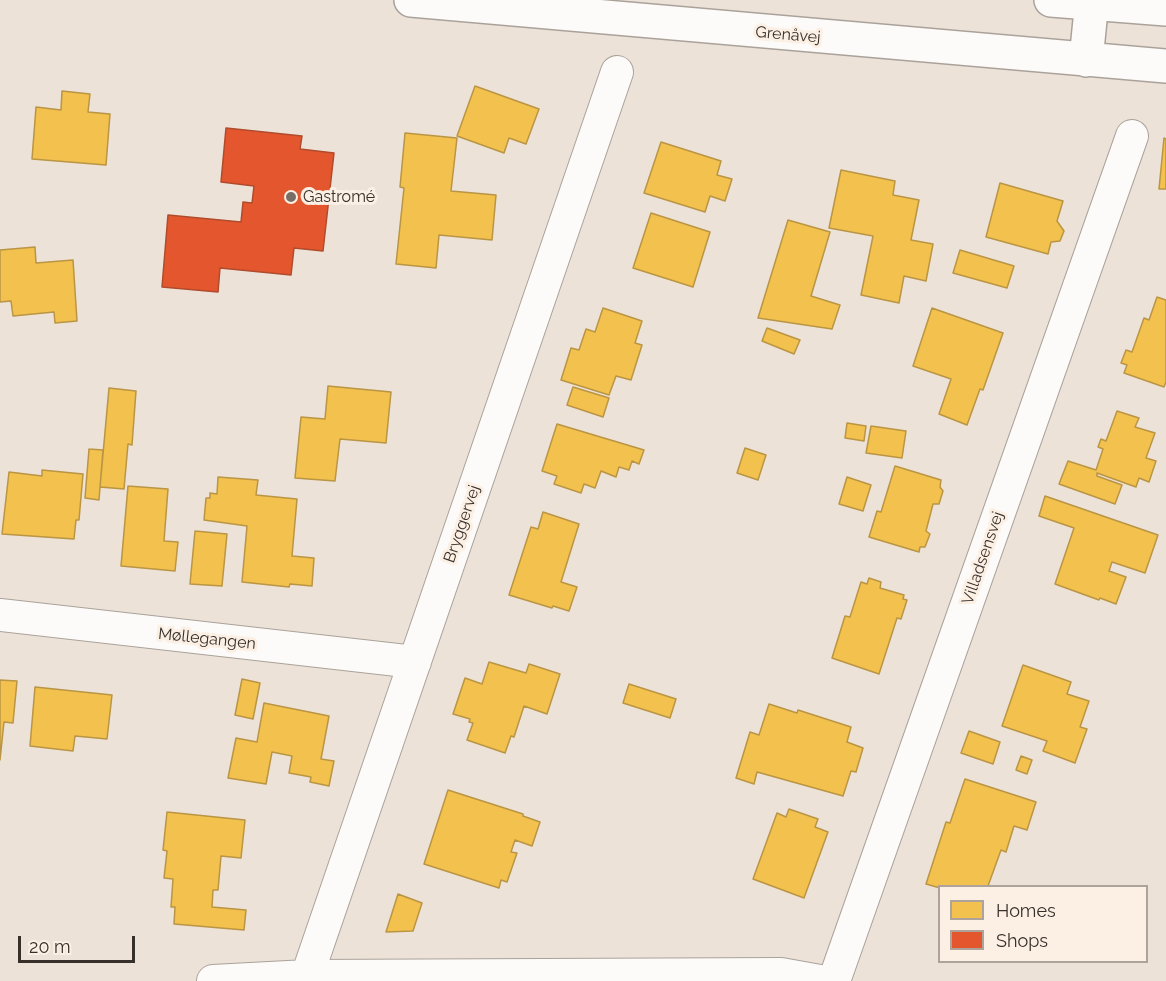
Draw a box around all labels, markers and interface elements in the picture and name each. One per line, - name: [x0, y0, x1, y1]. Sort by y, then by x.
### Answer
- street label: Grenåvej: [755, 23, 821, 47]
- place label: Gastromé: [303, 187, 375, 207]
- marker: Gastromé: [284, 190, 298, 204]
- street label: Bryggervej: [440, 483, 484, 565]
- street label: Villadsensvej: [958, 509, 1008, 607]
- street label: Møllegangen: [157, 624, 257, 654]
- legend: [938, 885, 1148, 963]
- text: Homes: [996, 900, 1056, 921]
- scale bar: [21, 924, 138, 962]
- text: Shops: [996, 930, 1048, 951]
- text: 20 m: [29, 936, 71, 957]

